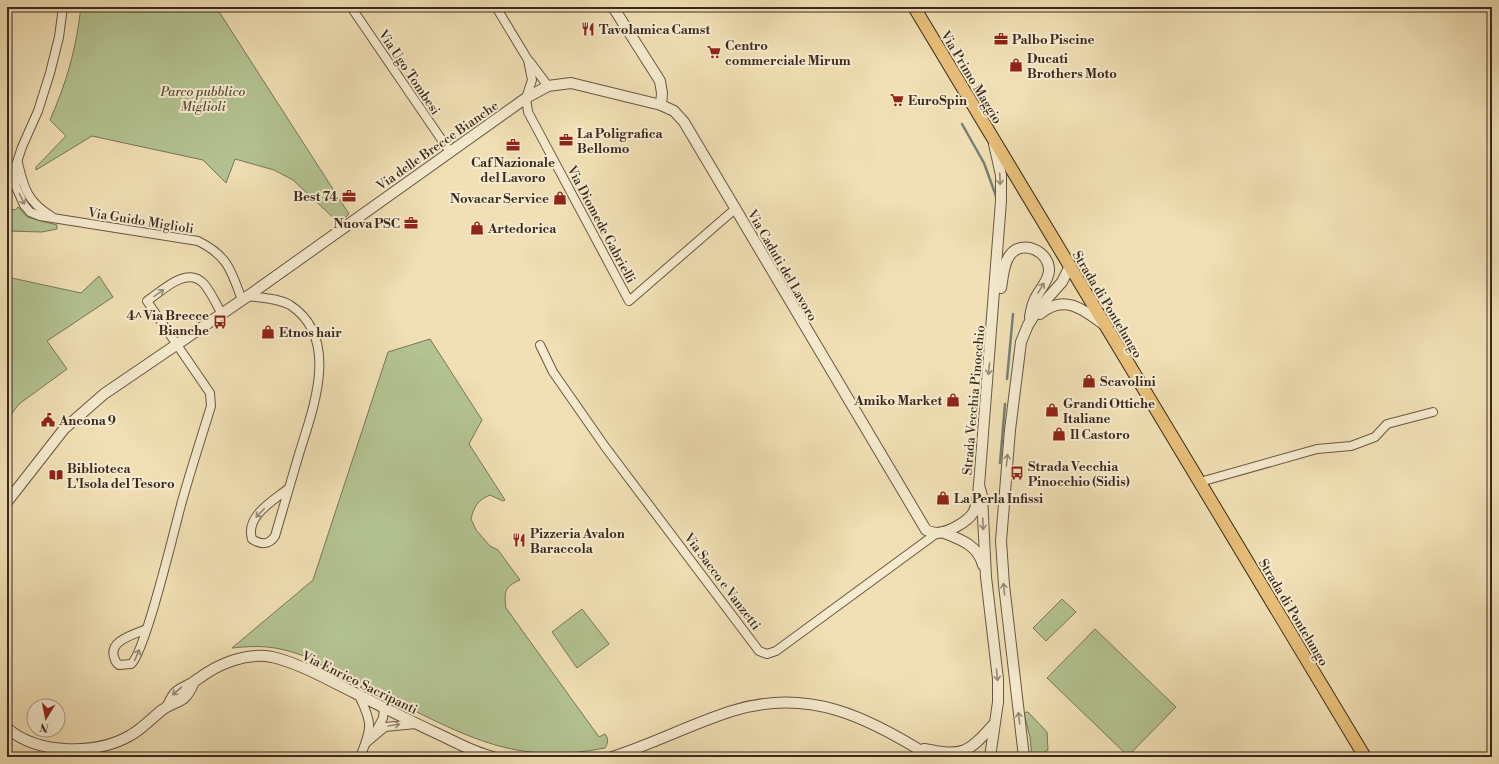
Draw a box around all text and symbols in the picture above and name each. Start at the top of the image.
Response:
restaurant icon: Tavolamica Camst [580,21,596,37]
place label: Tavolamica Camst [599,22,710,38]
street label: Via Ugo Tombesi [374,26,443,118]
street label: Via Primo Maggio [937,27,1005,127]
office icon: Palbo Piscine [993,31,1009,47]
place label: Palbo Piscine [1012,32,1094,48]
place label: Centro commerciale Mirum [725,38,851,69]
supermarket icon: Centro commerciale Mirum [706,44,722,60]
place label: Ducati Brothers Moto [1027,51,1117,82]
shop icon: Ducati Brothers Moto [1008,57,1024,73]
park label: Parco pubblico Miglioli [160,84,246,115]
supermarket icon: EuroSpin [889,92,905,108]
place label: EuroSpin [908,93,967,109]
street label: Via delle Brecce Bianche [373,97,502,195]
place label: La Poligrafica Bellomo [577,126,664,157]
office icon: La Poligrafica Bellomo [558,132,574,148]
office icon: Caf Nazionale del Lavoro [505,137,521,153]
place label: Caf Nazionale del Lavoro [471,155,555,186]
street label: Via Diomede Gabrielli [563,162,639,286]
one-way arrow [997,172,1004,185]
office icon: Best 74 [341,188,357,204]
place label: Best 74 [293,189,338,205]
shop icon: Novacar Service [552,190,568,206]
place label: Novacar Service [450,191,549,207]
one-way arrow [19,193,26,205]
street label: Via Guido Miglioli [86,205,195,237]
street label: Via Caduti del Lavoro [743,206,821,324]
office icon: Nuova PSC [403,215,419,231]
place label: Nuova PSC [333,216,400,232]
shop icon: Artedorica [469,220,485,236]
place label: Artedorica [487,221,557,237]
street label: Strada di Pontelungo [1069,248,1146,361]
one-way arrow [1037,283,1045,294]
one-way arrow [153,289,164,297]
place label: 4^ Via Brecce Bianche [127,308,209,339]
bus stop icon: 4^ Via Brecce Bianche [212,314,228,330]
shop icon: Etnos hair [260,324,276,340]
street label: Strada Vecchia Pinocchio [959,324,989,476]
place label: Etnos hair [279,325,342,341]
one-way arrow [985,362,992,375]
shop icon: Scavolini [1081,373,1097,389]
place label: Scavolini [1100,374,1156,390]
shop icon: Amiko Market [945,392,961,408]
place label: Amiko Market [853,393,942,409]
place label: Grandi Ottiche Italiane [1063,396,1155,427]
shop icon: Grandi Ottiche Italiane [1044,402,1060,418]
public building icon: Ancona 9 [40,412,56,428]
place label: Ancona 9 [58,413,116,429]
shop icon: Il Castoro [1051,426,1067,442]
place label: Il Castoro [1070,427,1130,443]
one-way arrow [1004,453,1011,466]
place label: Strada Vecchia Pinocchio (Sidis) [1028,459,1130,490]
place label: Biblioteca L'Isola del Tesoro [67,461,175,492]
bus stop icon: Strada Vecchia Pinocchio (Sidis) [1009,465,1025,481]
library icon: Biblioteca L'Isola del Tesoro [48,467,64,483]
shop icon: La Perla Infissi [935,490,951,506]
place label: La Perla Infissi [954,491,1043,507]
one-way arrow [255,508,264,518]
one-way arrow [980,517,987,530]
place label: Pizzeria Avalon Baraccola [530,526,625,557]
street label: Via Sacco e Vanzetti [680,529,764,633]
restaurant icon: Pizzeria Avalon Baraccola [511,532,527,548]
street label: Strada di Pontelungo [1255,556,1332,669]
one-way arrow [1000,583,1008,596]
street label: Via Enrico Sacripanti [298,647,420,718]
one-way arrow [134,649,141,661]
one-way arrow [994,668,1001,681]
one-way arrow [172,687,182,696]
north arrow [26,698,66,738]
one-way arrow [1016,712,1023,725]
text: N [39,719,50,735]
one-way arrow [387,721,400,729]

